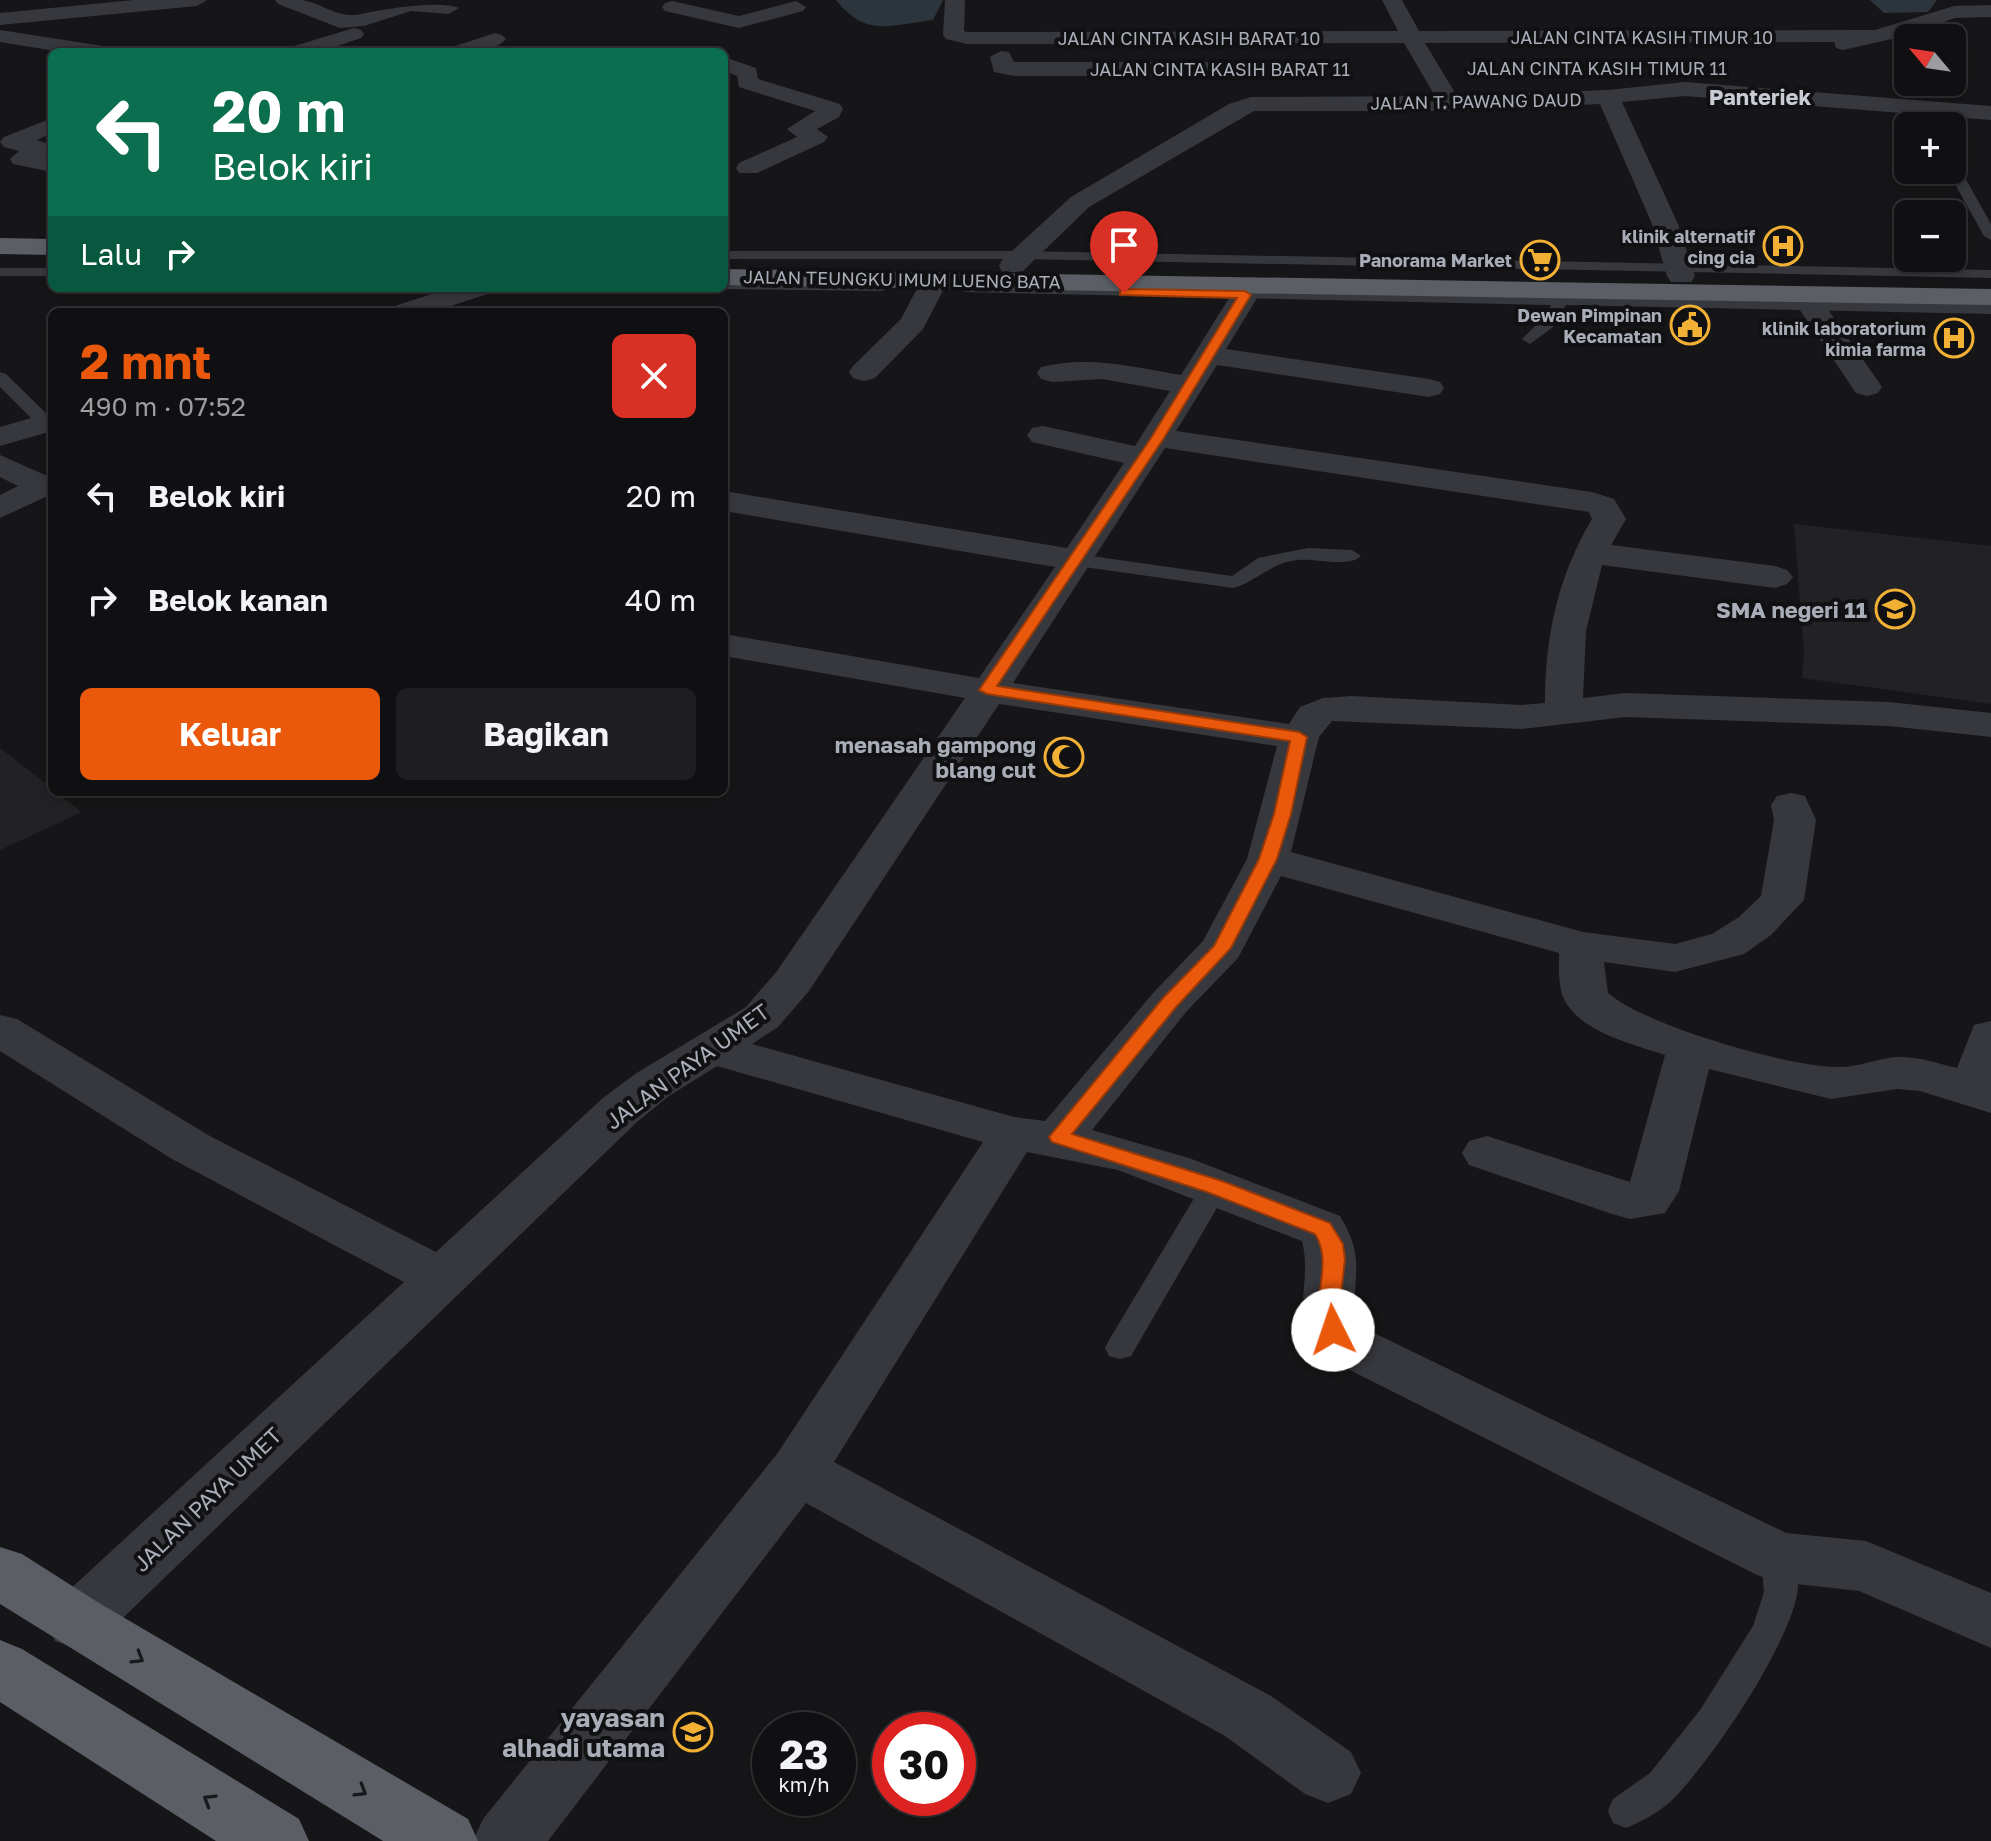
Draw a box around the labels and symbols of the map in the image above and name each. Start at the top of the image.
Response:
north arrow [1894,24,1966,96]
street label: JALAN CINTA KASIH TIMUR 10 [1511,26,1773,48]
street label: JALAN CINTA KASIH BARAT 10 [1058,27,1320,49]
street label: JALAN CINTA KASIH TIMUR 11 [1467,57,1727,79]
street label: JALAN CINTA KASIH BARAT 11 [1090,58,1350,80]
district label: Panteriek [1709,83,1812,110]
street label: JALAN T. PAWANG DAUD [1370,88,1582,114]
pin [1090,211,1158,293]
place label: klinik alternatif cing cia [1622,225,1755,268]
hospital icon: klinik alternatif cing cia [1762,225,1804,267]
supermarket icon: Panorama Market [1519,239,1561,281]
place label: Panorama Market [1359,249,1512,271]
street label: JALAN TEUNGKU IMUM LUENG BATA [743,265,1061,293]
place label: Dewan Pimpinan Kecamatan [1517,304,1662,347]
public building icon: Dewan Pimpinan Kecamatan [1669,304,1711,346]
place label: klinik laboratorium kimia farma [1762,317,1926,360]
hospital icon: klinik laboratorium kimia farma [1933,317,1975,359]
school or university icon: SMA negeri 11 [1874,588,1916,630]
place label: SMA negeri 11 [1716,596,1867,623]
place label: menasah gampong blang cut [835,731,1036,783]
mosque icon: menasah gampong blang cut [1043,736,1085,778]
street label: JALAN PAYA UMET [600,997,775,1135]
position arrow [1291,1288,1375,1372]
street label: JALAN PAYA UMET [127,1421,287,1577]
one-way arrow [129,1648,143,1664]
place label: yayasan alhadi utama [502,1702,665,1763]
school or university icon: yayasan alhadi utama [672,1711,714,1753]
speed limit sign: 30 [872,1712,976,1816]
one-way arrow [352,1782,367,1797]
one-way arrow [203,1794,218,1809]

